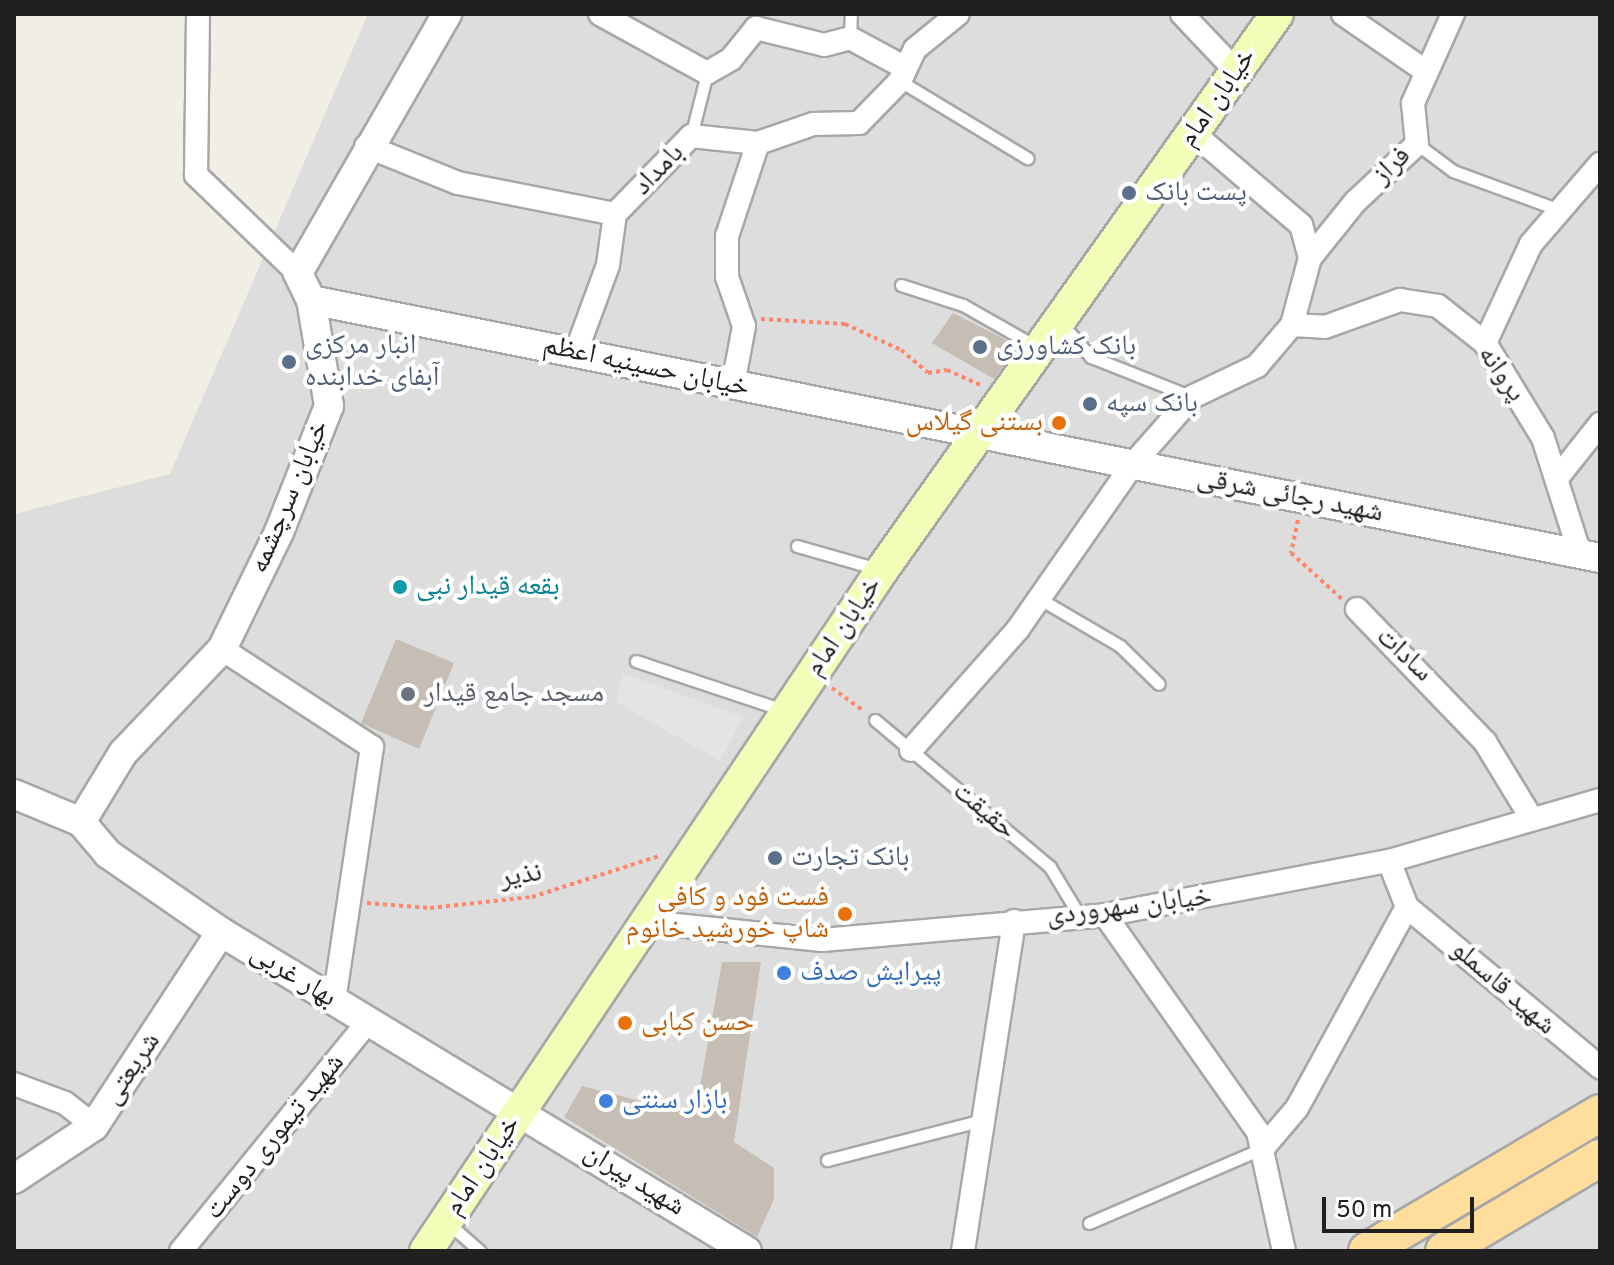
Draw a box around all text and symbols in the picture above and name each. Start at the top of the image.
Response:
street label: خیابان امام [1172,42,1264,154]
street label: بامداد [626,137,692,203]
street label: فراز [1366,140,1418,192]
place label: پست بانک [1145,176,1247,210]
marker: پست بانک [1120,184,1138,202]
place label: انبار مرکزی آبفای خدابنده [305,329,439,395]
street label: خیابان حسینیه اعظم [540,329,752,405]
place label: بانک کشاورزی [996,330,1136,364]
marker: بانک کشاورزی [971,338,989,356]
street label: پروانه [1470,339,1532,409]
marker: انبار مرکزی آبفای خدابنده [280,353,298,371]
place label: بانک سپه [1106,387,1198,421]
marker: بانک سپه [1081,395,1099,413]
place label: بستنی گیلاس [906,406,1043,440]
marker: بستنی گیلاس [1050,414,1068,432]
street label: خیابان سرچشمه [243,415,337,579]
street label: شهید رجائی شرقی [1194,461,1386,531]
place label: بقعه قیدار نبی [416,570,560,604]
street label: خیابان امام [798,571,890,683]
marker: بقعه قیدار نبی [391,578,409,596]
street label: سادات [1369,620,1439,690]
place label: مسجد جامع قیدار [424,677,604,711]
marker: مسجد جامع قیدار [399,685,417,703]
street label: حقیقت [945,775,1023,847]
place label: بانک تجارت [791,841,910,875]
marker: بانک تجارت [766,849,784,867]
street label: نذیر [498,856,544,896]
street label: خیابان سهروردی [1045,880,1213,934]
place label: فست فود و کافی شاپ خورشید خانوم [626,881,829,947]
marker: فست فود و کافی شاپ خورشید خانوم [836,905,854,923]
street label: شهید قاسملو [1444,933,1562,1043]
street label: بهار غربی [244,937,342,1015]
place label: پیرایش صدف [800,956,941,990]
marker: پیرایش صدف [775,964,793,982]
place label: حسن کبابی [641,1006,754,1040]
marker: حسن کبابی [616,1014,634,1032]
street label: شریعتی [96,1026,168,1112]
street label: شهید تیموری دوست [198,1047,352,1227]
place label: بازار سنتی [622,1084,728,1118]
marker: بازار سنتی [597,1092,615,1110]
street label: خیابان امام [437,1110,529,1222]
street label: شهید پیران [577,1136,691,1224]
scale bar [1326,1181,1478,1231]
text: 50 m [1336,1196,1392,1226]

